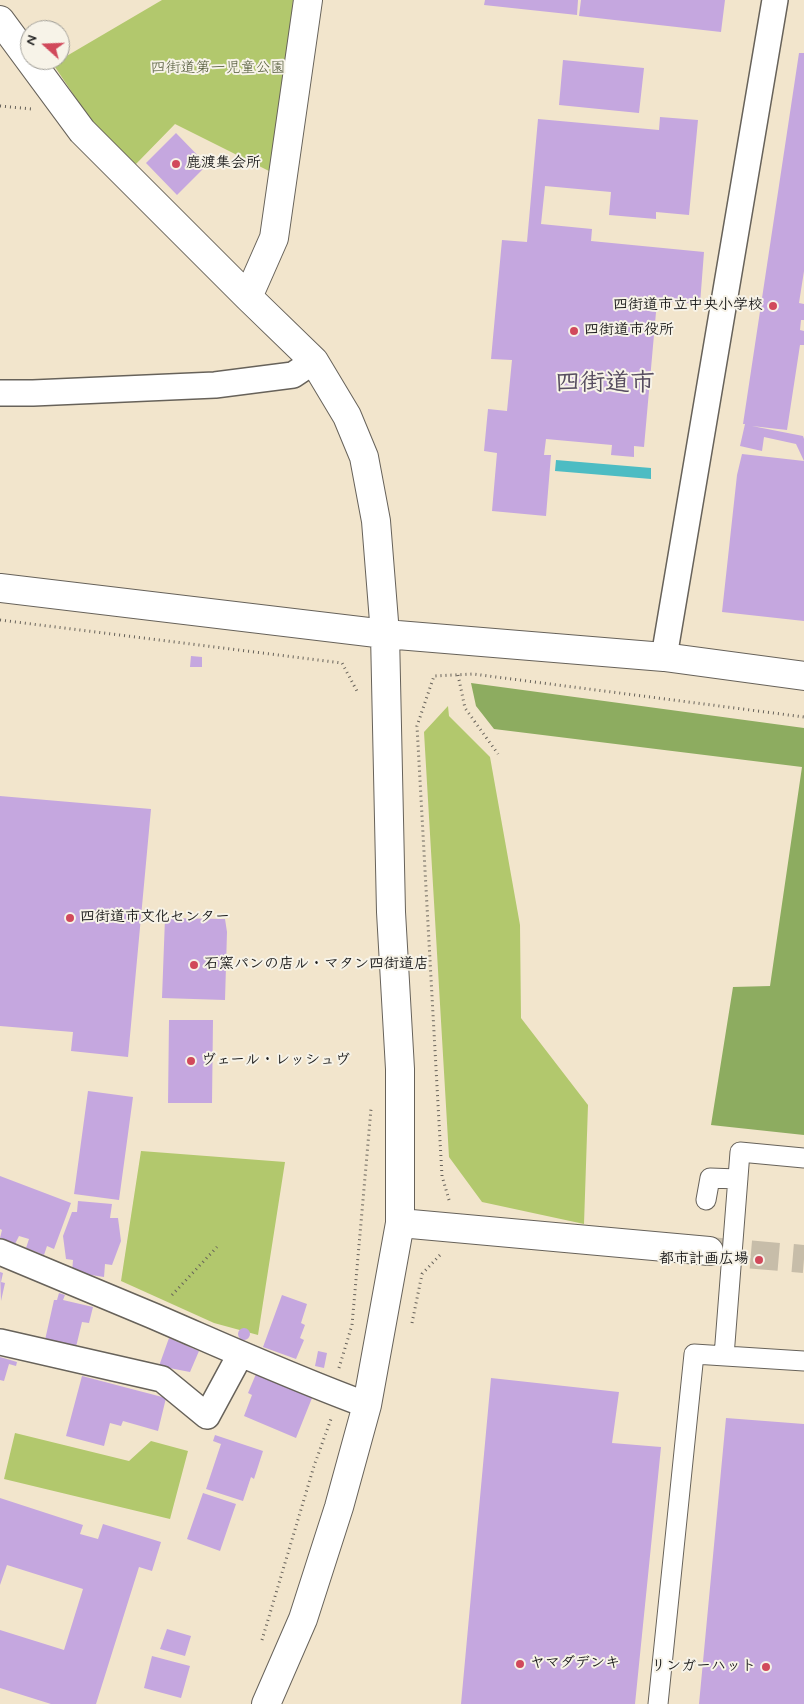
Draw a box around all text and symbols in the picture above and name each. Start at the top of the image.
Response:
north arrow [20,20,70,70]
text: N [22,33,42,48]
park label: 四街道第一児童公園 [151,60,285,78]
place label: 鹿渡集会所 [186,155,261,173]
marker: 鹿渡集会所 [170,158,182,170]
place label: 四街道市立中央小学校 [613,297,763,315]
marker: 四街道市立中央小学校 [767,300,779,312]
place label: 四街道市役所 [584,322,674,340]
marker: 四街道市役所 [568,325,580,337]
district label: 四街道市 [555,370,655,400]
place label: 四街道市文化センター [80,909,230,927]
marker: 四街道市文化センター [64,912,76,924]
place label: 石窯パンの店ル・マタン四街道店 [204,956,429,974]
marker: 石窯パンの店ル・マタン四街道店 [188,959,200,971]
place label: ヴェール・レッシュヴ [201,1052,350,1070]
marker: ヴェール・レッシュヴ [185,1055,197,1067]
place label: 都市計画広場 [659,1251,749,1269]
marker: 都市計画広場 [753,1254,765,1266]
place label: ヤマダデンキ [530,1655,620,1673]
marker: ヤマダデンキ [514,1658,526,1670]
place label: リンガーハット [651,1658,756,1676]
marker: リンガーハット [760,1661,772,1673]

